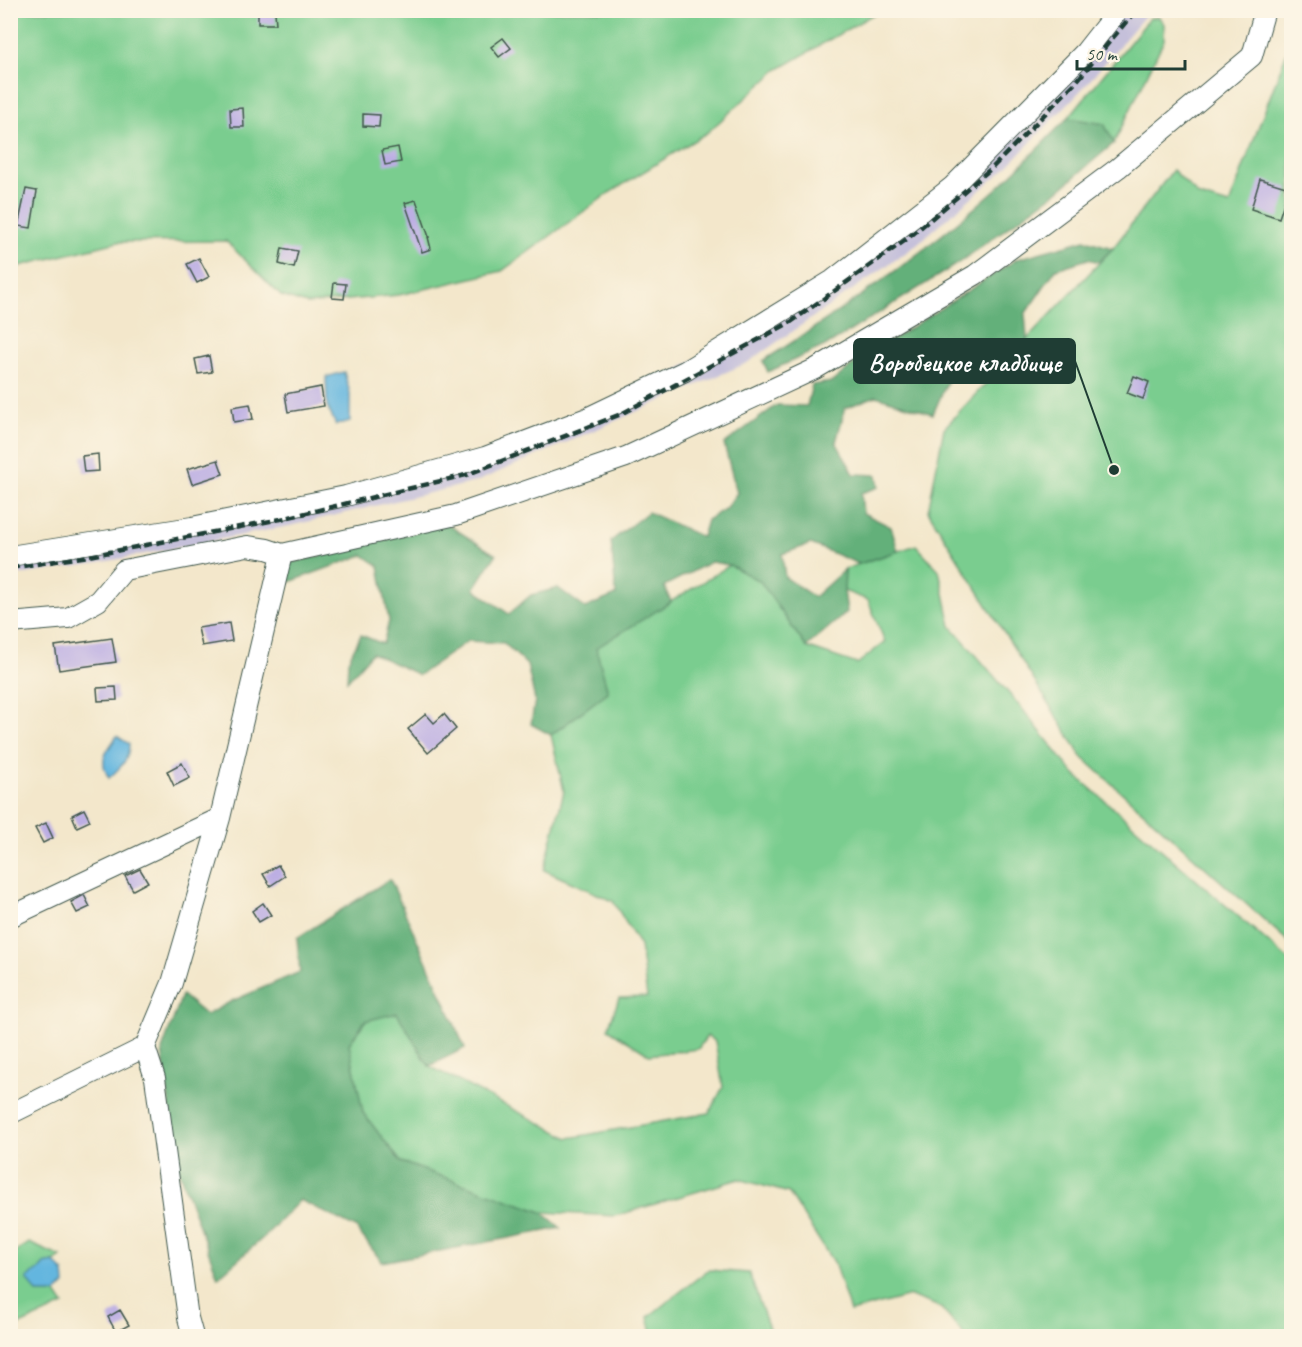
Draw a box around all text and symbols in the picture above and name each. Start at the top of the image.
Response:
scale bar [1077,33,1185,71]
text: 50 m [1086,43,1119,65]
callout: Воробецкое кладбище [854,339,1075,383]
text: Воробецкое кладбище [869,346,1063,379]

